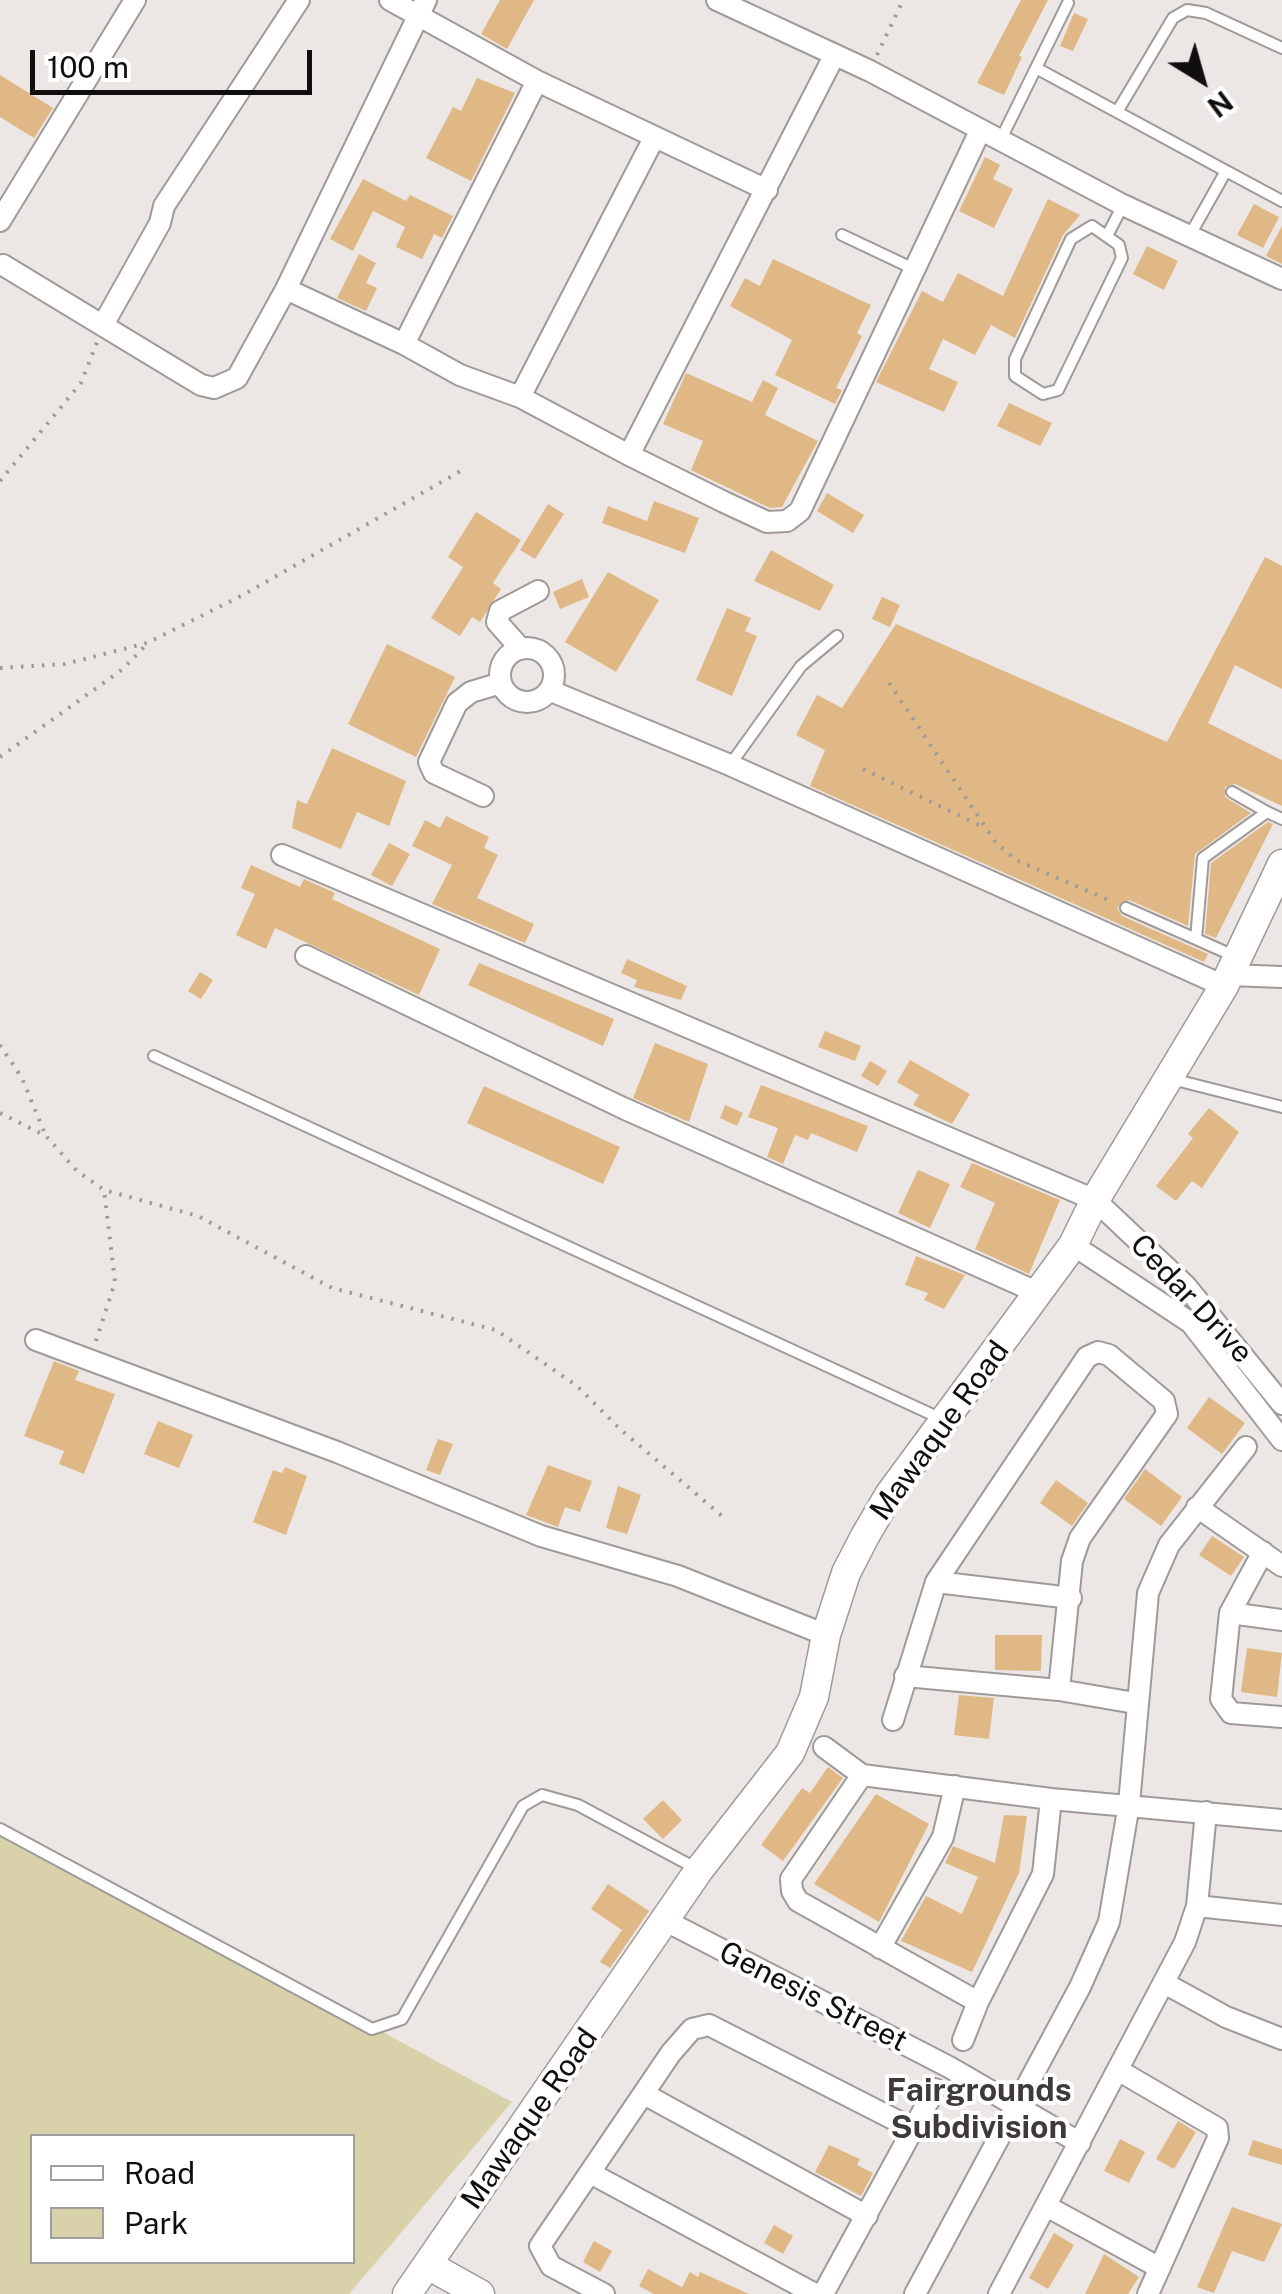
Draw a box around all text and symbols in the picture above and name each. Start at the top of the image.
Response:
scale bar [35,30,318,92]
north arrow [1152,30,1252,130]
text: 100 m [47,49,129,85]
text: N [1202,85,1239,124]
street label: Cedar Drive [1122,1227,1260,1371]
street label: Mawaque Road [863,1334,1017,1528]
street label: Genesis Street [713,1934,913,2060]
street label: Mawaque Road [454,2022,606,2216]
district label: Fairgrounds Subdivision [886,2072,1072,2147]
legend [30,2134,355,2264]
text: Road [124,2155,195,2191]
text: Park [124,2205,188,2241]

